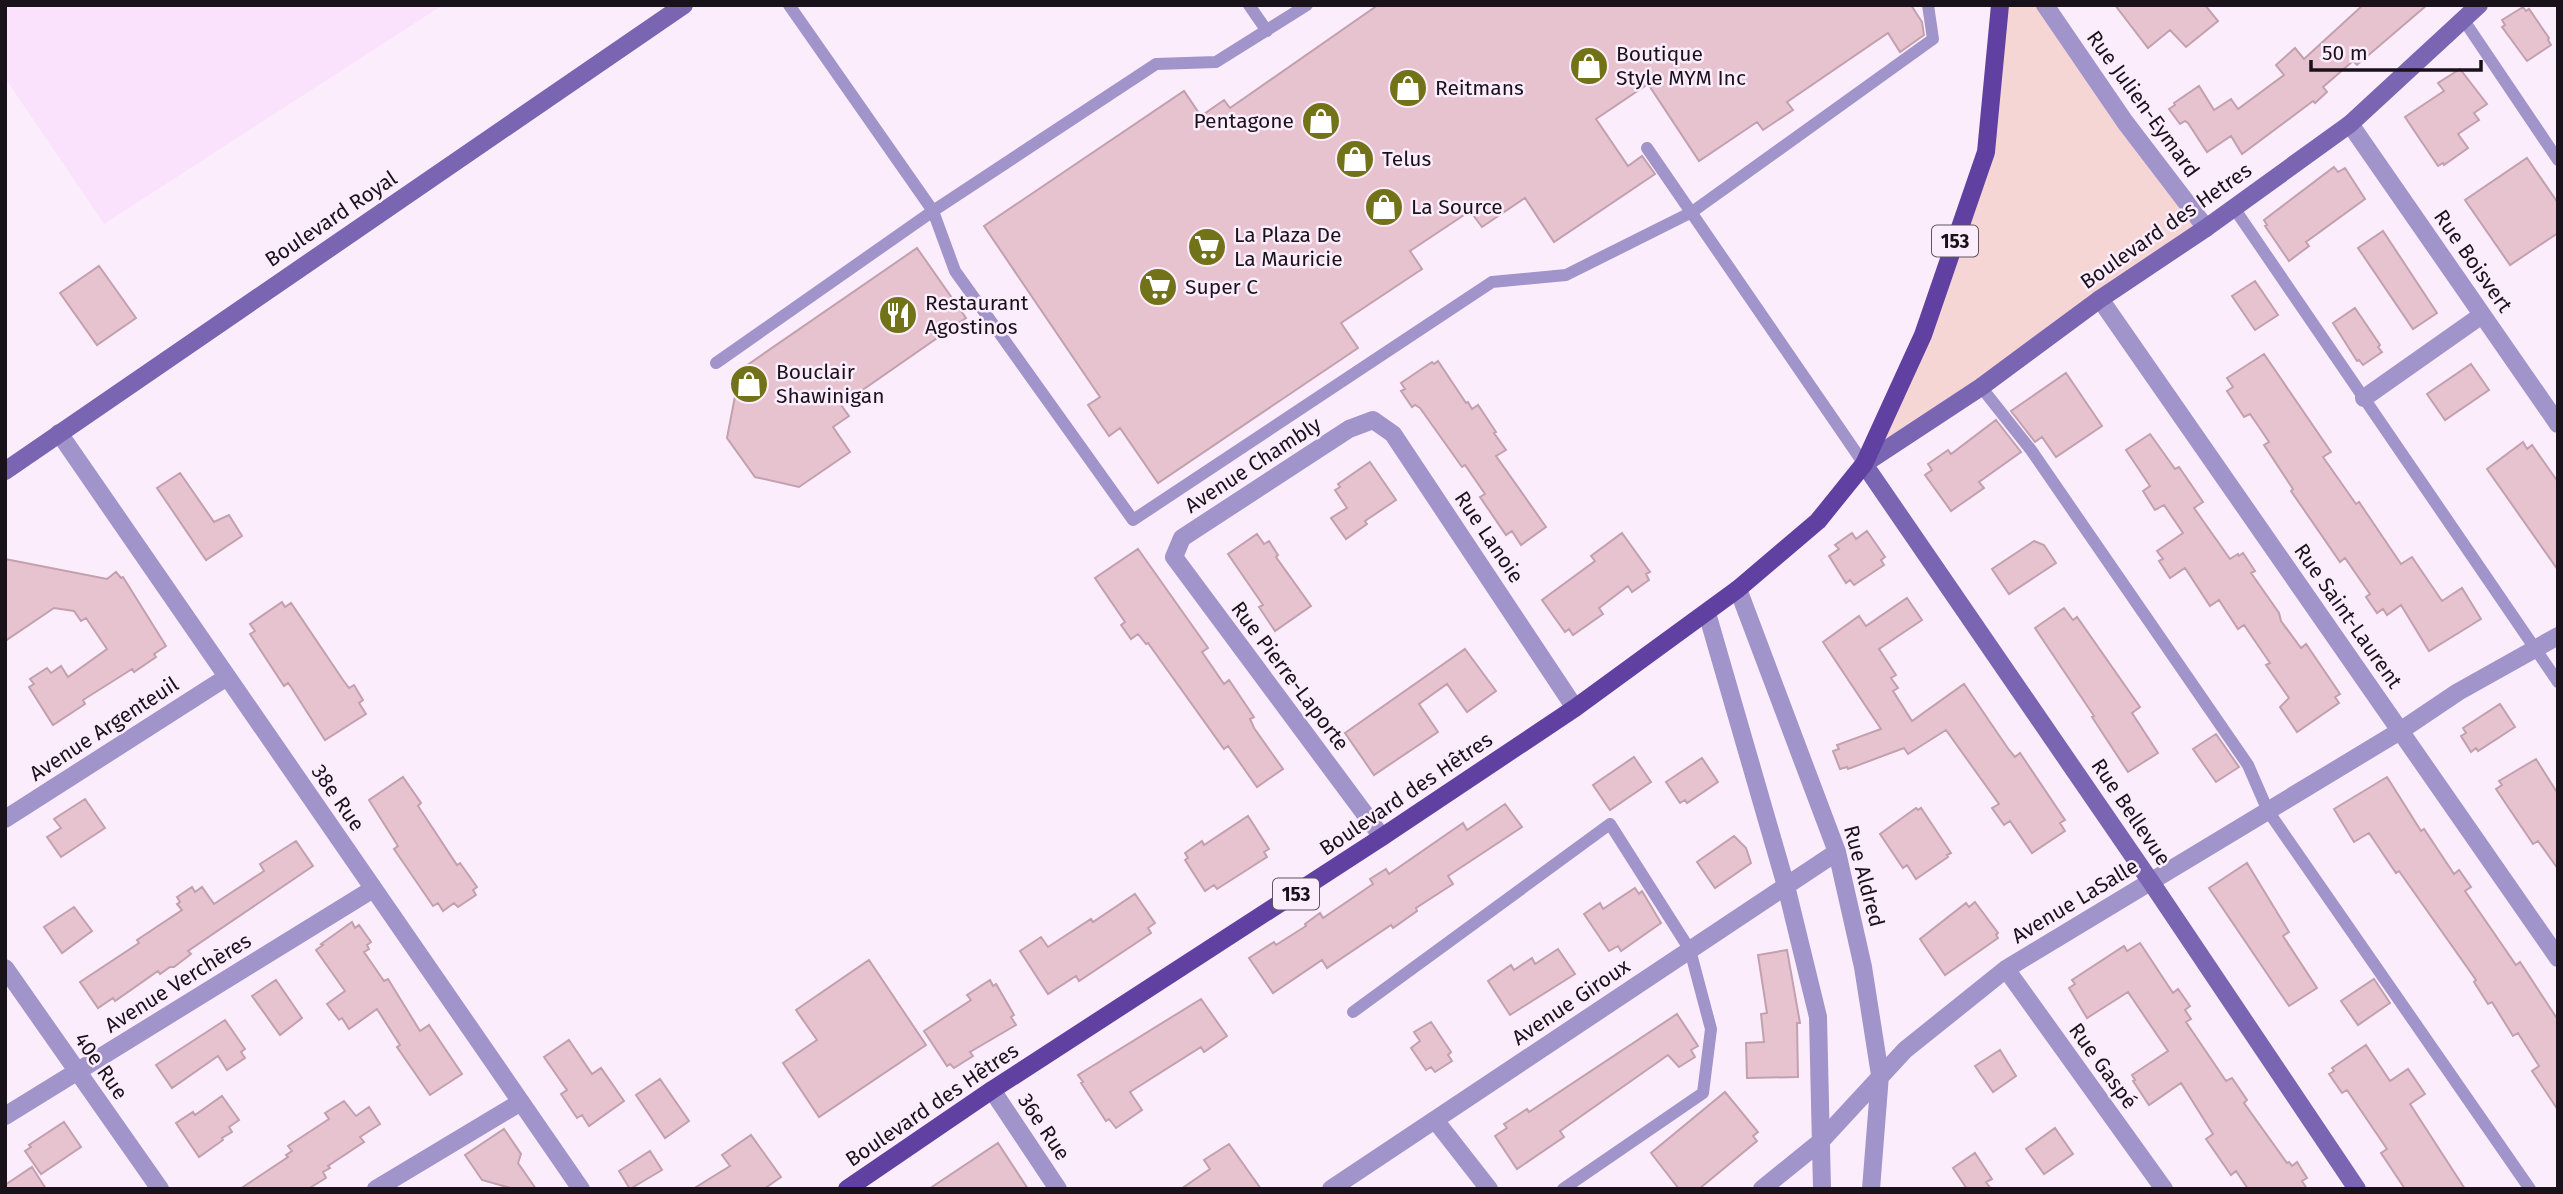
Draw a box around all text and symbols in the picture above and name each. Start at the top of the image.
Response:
street label: Rue Julien-Eymard [2081,25,2205,183]
scale bar [2311,28,2481,72]
text: 50 m [2322,40,2368,66]
place label: Boutique Style MYM Inc [1616,41,1746,91]
shop icon: Boutique Style MYM Inc [1568,45,1610,87]
shop icon: Reitmans [1387,67,1429,109]
place label: Reitmans [1435,75,1524,101]
shop icon: Pentagone [1300,100,1342,142]
place label: Pentagone [1193,108,1294,134]
shop icon: Telus [1334,138,1376,180]
place label: Telus [1382,146,1432,172]
street label: Boulevard des Hetres [2075,157,2257,295]
street label: Boulevard Royal [260,165,402,273]
shop icon: La Source [1363,186,1405,228]
place label: La Source [1411,194,1503,220]
street label: Rue Boisvert [2428,205,2518,318]
place label: La Plaza De La Mauricie [1234,222,1343,272]
supermarket icon: La Plaza De La Mauricie [1186,226,1228,268]
road number: 153 [1932,226,1978,256]
supermarket icon: Super C [1137,266,1179,308]
place label: Super C [1185,274,1258,300]
place label: Restaurant Agostinos [925,290,1029,340]
restaurant icon: Restaurant Agostinos [877,294,919,336]
place label: Bouclair Shawinigan [776,359,885,409]
shop icon: Bouclair Shawinigan [728,363,770,405]
street label: Avenue Chambly [1180,411,1327,519]
street label: Rue Lanoie [1449,486,1529,588]
street label: Rue Saint-Laurent [2288,539,2408,694]
street label: Rue Pierre-Laporte [1225,596,1355,756]
street label: Avenue Argenteuil [25,671,183,787]
street label: Boulevard des Hêtres [1315,726,1498,862]
street label: Rue Bellevue [2086,753,2176,871]
street label: 38e Rue [306,760,370,836]
street label: Rue Aldred [1838,822,1890,930]
street label: Avenue LaSalle [2007,853,2143,949]
road number: 153 [1273,878,1319,909]
street label: Avenue Verchères [100,927,256,1039]
street label: Avenue Giroux [1507,953,1636,1051]
street label: Rue Gaspé [2063,1018,2143,1114]
street label: 40e Rue [68,1027,134,1105]
street label: Boulevard des Hêtres [841,1037,1024,1173]
street label: 36e Rue [1012,1089,1076,1165]

